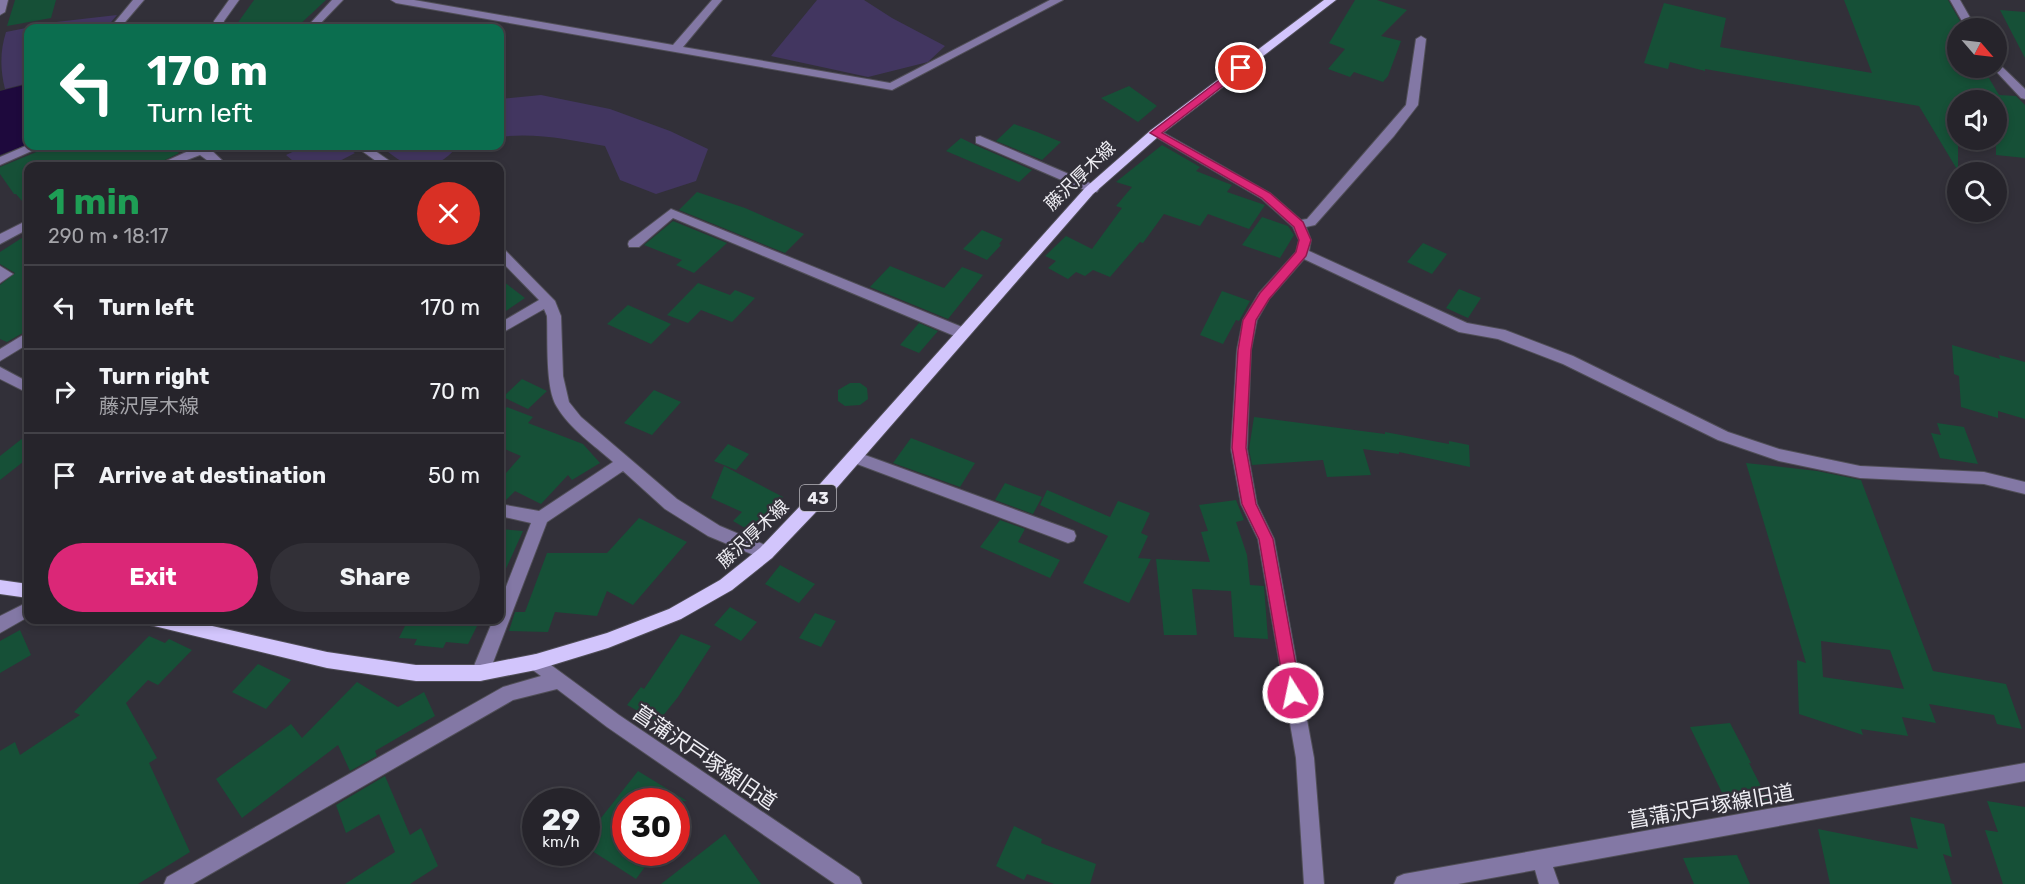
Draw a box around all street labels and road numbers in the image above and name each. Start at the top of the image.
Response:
street label: 藤沢厚木線 [1040,137,1120,215]
road number: 43 [800,485,836,511]
street label: 藤沢厚木線 [713,495,793,573]
street label: 菖蒲沢戸塚線旧道 [628,700,782,814]
street label: 菖蒲沢戸塚線旧道 [1626,779,1796,833]

